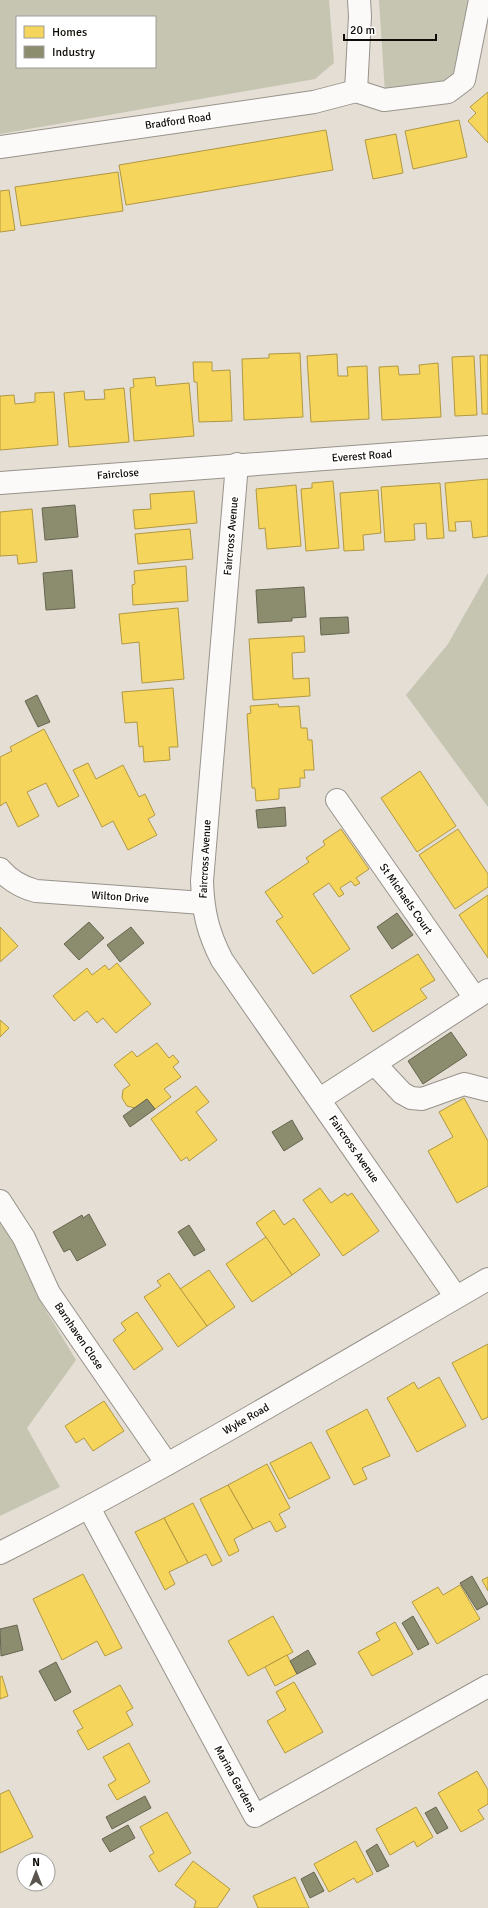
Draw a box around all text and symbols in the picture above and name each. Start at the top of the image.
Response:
legend [16,16,156,68]
scale bar [344,16,436,42]
text: 20 m [350,23,375,38]
text: Homes [52,25,87,40]
text: Industry [52,45,95,60]
street label: Bradford Road [144,110,212,132]
street label: Everest Road [331,447,393,465]
street label: Fairclose [96,466,140,482]
street label: Faircross Avenue [221,496,241,576]
street label: Faircross Avenue [196,819,214,899]
street label: St Michaels Court [377,861,435,937]
street label: Wilton Drive [91,888,149,906]
street label: Faircross Avenue [326,1113,382,1185]
street label: Barnhaven Close [52,1300,106,1372]
street label: Wyke Road [221,1400,272,1437]
street label: Marina Gardens [211,1743,259,1815]
north arrow [16,1852,56,1892]
text: N [32,1856,40,1869]

